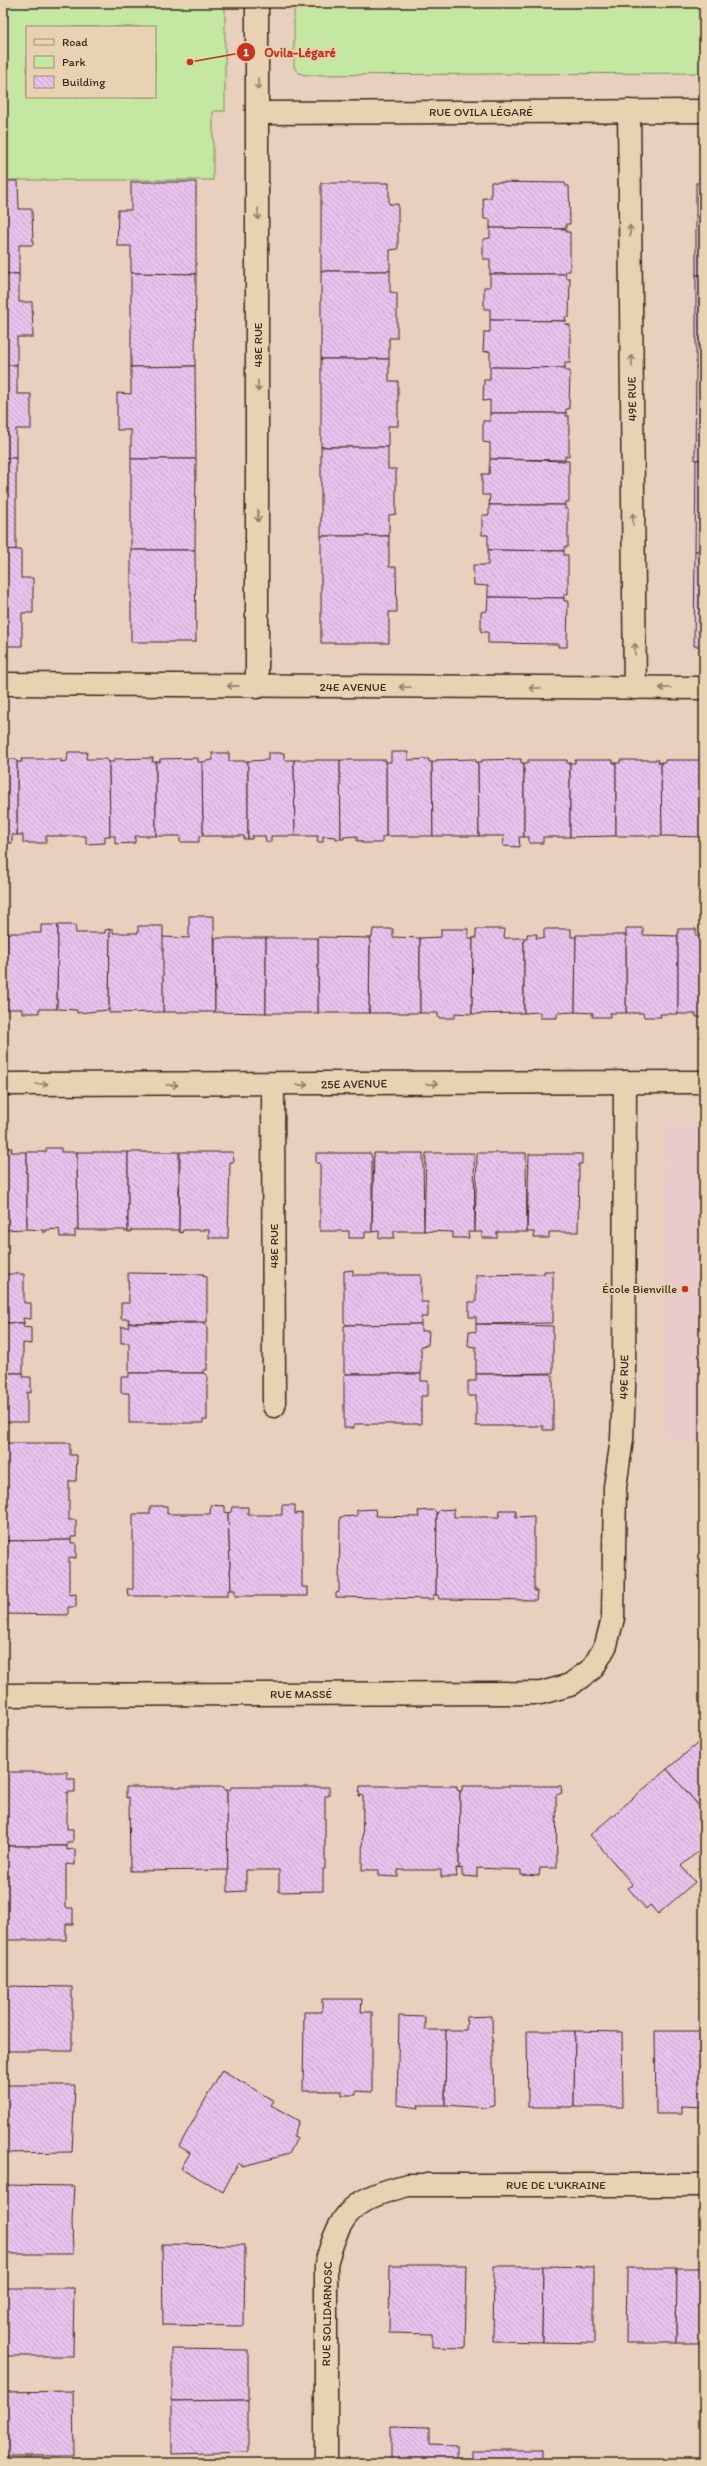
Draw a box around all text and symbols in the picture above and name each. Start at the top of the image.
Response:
legend [26,26,156,98]
text: Road [62,35,88,49]
callout: Ovila-Légaré [236,40,344,65]
text: 1 [243,45,249,59]
text: Ovila-Légaré [264,45,336,61]
text: Park [62,55,86,69]
text: Building [62,75,106,89]
one-way arrow [254,77,262,90]
street label: RUE OVILA LÉGARÉ [429,105,533,119]
one-way arrow [254,207,262,220]
one-way arrow [627,225,634,238]
street label: 48E RUE [251,322,265,367]
one-way arrow [628,355,636,368]
street label: 49E RUE [625,376,639,421]
one-way arrow [254,379,262,392]
one-way arrow [254,509,262,522]
one-way arrow [629,513,637,526]
one-way arrow [631,643,639,656]
street label: 24E AVENUE [319,680,387,694]
one-way arrow [227,683,240,690]
one-way arrow [399,683,412,691]
one-way arrow [529,684,542,692]
one-way arrow [659,684,672,692]
street label: 25E AVENUE [321,1076,387,1092]
one-way arrow [35,1080,48,1088]
one-way arrow [425,1080,438,1088]
one-way arrow [165,1081,178,1089]
one-way arrow [295,1081,308,1089]
street label: 48E RUE [267,1223,281,1268]
place label: École Bienville [602,1282,677,1296]
marker: École Bienville [680,1284,690,1294]
street label: 49E RUE [617,1354,631,1399]
street label: RUE MASSÉ [270,1687,332,1701]
street label: RUE DE L'UKRAINE [506,2178,606,2192]
street label: RUE SOLIDARNOSC [319,2261,335,2367]

